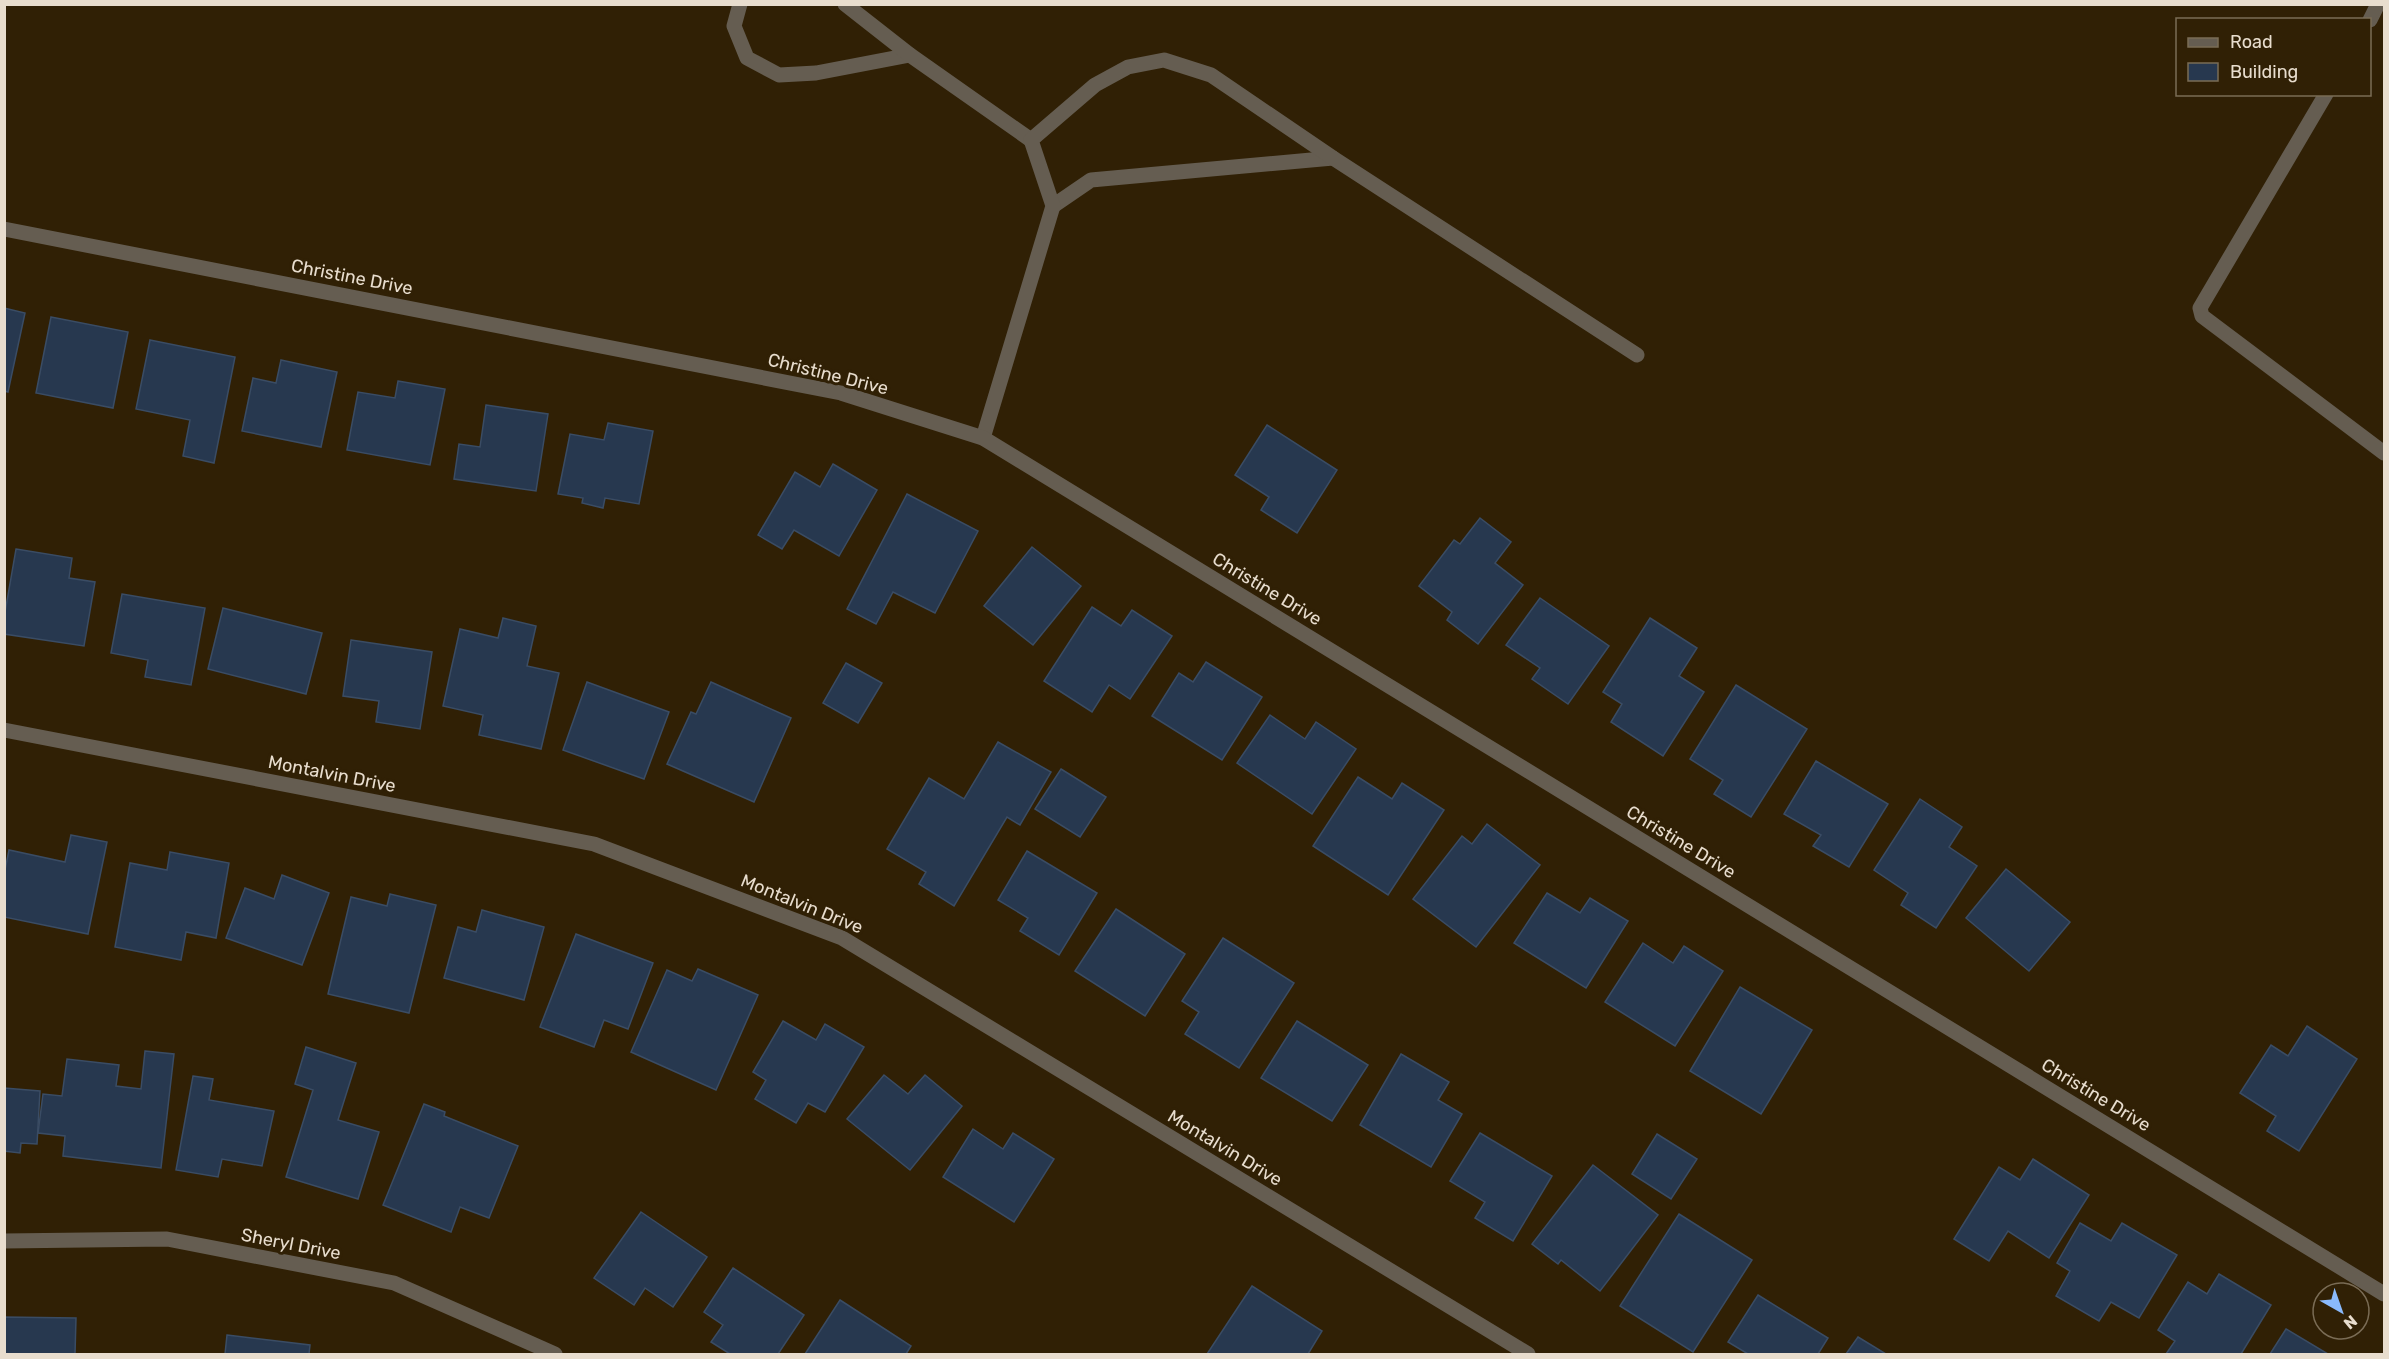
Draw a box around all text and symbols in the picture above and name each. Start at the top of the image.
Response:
legend [2176,18,2371,96]
text: Road [2230,31,2273,53]
text: Building [2230,61,2298,83]
street label: Christine Drive [289,254,415,300]
street label: Christine Drive [765,348,891,400]
street label: Christine Drive [1208,548,1326,630]
street label: Montalvin Drive [266,751,398,797]
street label: Christine Drive [1622,801,1740,883]
street label: Montalvin Drive [738,870,866,938]
street label: Christine Drive [2037,1054,2155,1136]
street label: Montalvin Drive [1164,1105,1286,1191]
street label: Sheryl Drive [239,1224,343,1264]
north arrow [2311,1281,2371,1341]
text: N [2340,1311,2361,1333]

